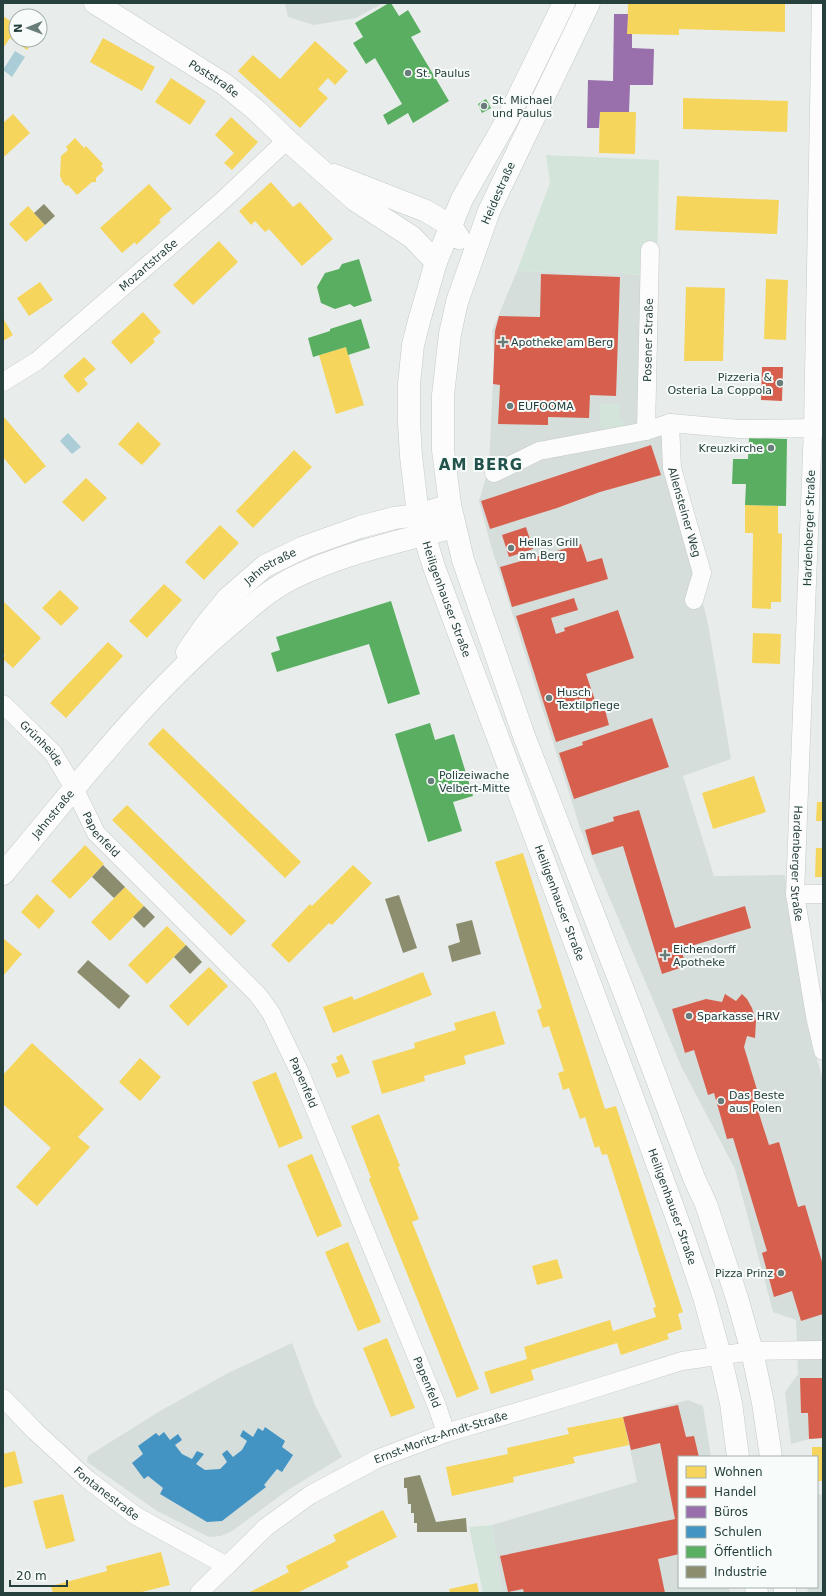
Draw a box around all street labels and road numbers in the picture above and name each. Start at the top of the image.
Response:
street label: Poststraße [186,57,242,101]
street label: Heidestraße [479,160,518,226]
street label: Mozartstraße [117,236,180,294]
street label: Posener Straße [641,298,656,382]
street label: Allensteiner Weg [665,466,703,559]
street label: Hardenberger Straße [801,470,818,586]
street label: Heiligenhauser Straße [419,540,473,659]
street label: Jahnstraße [241,546,299,588]
street label: Grünheide [17,718,65,769]
street label: Jahnstraße [29,787,77,842]
street label: Hardenberger Straße [788,805,805,923]
street label: Papenfeld [80,810,122,860]
street label: Heiligenhauser Straße [532,843,587,963]
street label: Papenfeld [286,1055,320,1110]
street label: Heiligenhauser Straße [645,1147,699,1267]
street label: Papenfeld [410,1355,443,1410]
street label: Ernst-Moritz-Arndt-Straße [372,1409,510,1467]
street label: Fontanestraße [71,1464,142,1523]

